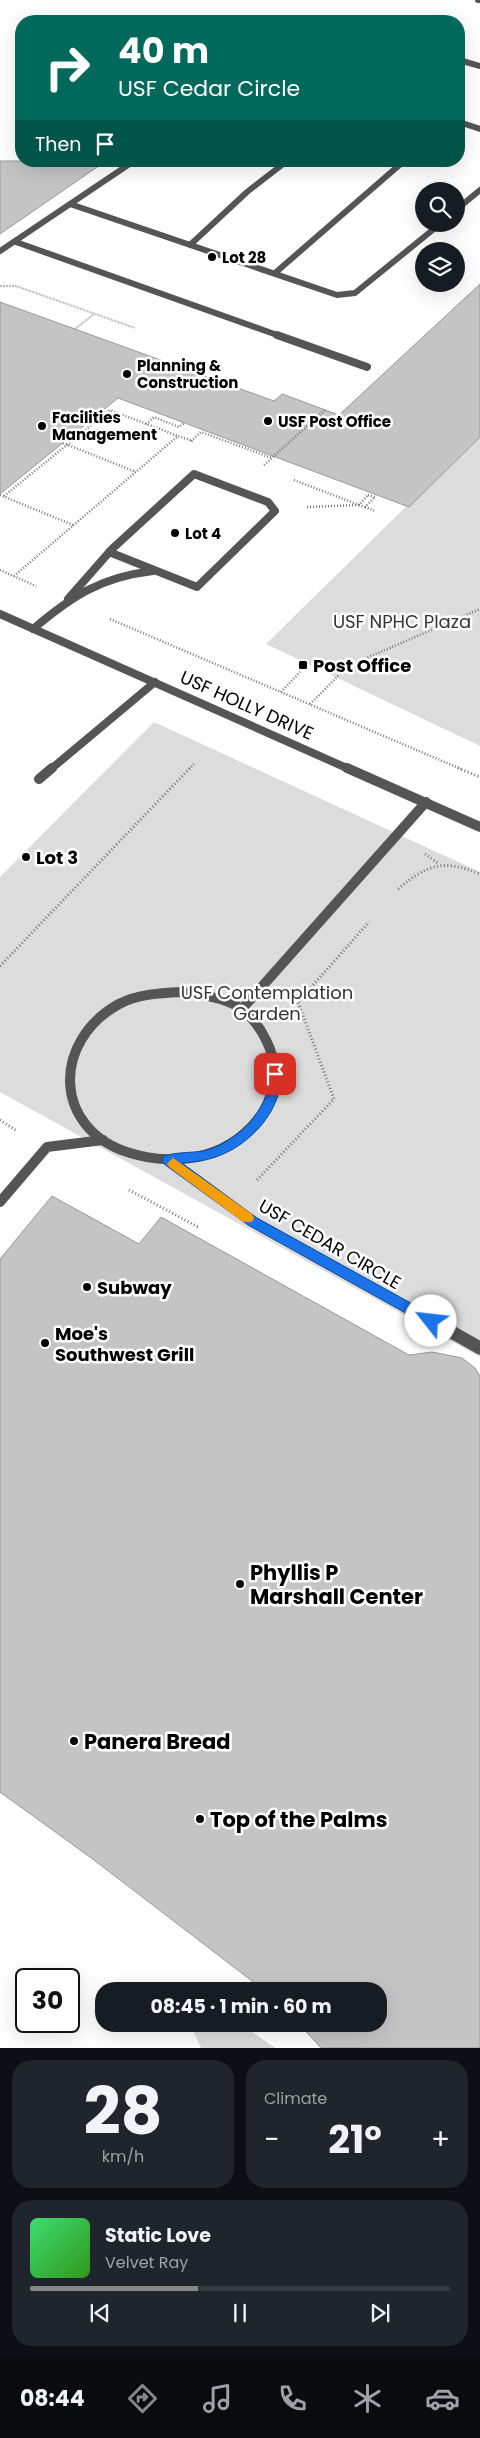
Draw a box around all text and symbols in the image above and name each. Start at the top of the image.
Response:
text: 40 m [118,26,209,75]
icon: right [35,35,100,100]
text: USF Cedar Circle [118,73,300,104]
icon: arrive [91,130,119,158]
text: Then [35,131,81,158]
map controls [415,182,465,292]
button: search [415,182,465,232]
button: layers [415,242,465,292]
place label: Lot 28 [222,247,266,268]
marker: Lot 28 [206,251,218,263]
place label: Planning & Construction [137,355,238,393]
marker: Planning & Construction [121,368,133,380]
place label: Facilities Management [52,407,157,445]
place label: USF Post Office [278,411,391,432]
marker: USF Post Office [262,415,274,427]
marker: Facilities Management [36,420,48,432]
place label: Lot 4 [185,523,221,544]
marker: Lot 4 [169,527,181,539]
park label: USF NPHC Plaza [333,609,471,634]
place label: Post Office [313,653,411,678]
marker: Post Office [297,659,309,671]
street label: USF HOLLY DRIVE [176,664,318,746]
place label: Lot 3 [36,845,78,870]
marker: Lot 3 [20,851,32,863]
park label: USF Contemplation Garden [181,980,353,1026]
pin [254,1053,296,1095]
icon: arrive [261,1060,289,1088]
street label: USF CEDAR CIRCLE [254,1193,406,1295]
place label: Subway [97,1275,172,1300]
marker: Subway [81,1281,93,1293]
position arrow [404,1294,456,1346]
place label: Moe's Southwest Grill [55,1321,194,1367]
marker: Moe's Southwest Grill [39,1337,51,1349]
place label: Phyllis P Marshall Center [250,1558,423,1611]
marker: Phyllis P Marshall Center [234,1578,246,1590]
place label: Panera Bread [84,1727,230,1756]
marker: Panera Bread [68,1735,80,1747]
place label: Top of the Palms [210,1805,387,1834]
marker: Top of the Palms [194,1813,206,1825]
speed limit sign: 30 [15,1968,80,2033]
text: 08:45 · 1 min · 60 m [150,1993,332,2020]
text: 28 [83,2066,163,2157]
text: Climate [264,2087,327,2110]
text: 21° [328,2113,382,2166]
text: − [264,2120,279,2159]
text: + [431,2120,450,2159]
text: km/h [102,2145,144,2168]
text: Static Love [105,2222,211,2249]
text: Velvet Ray [105,2251,188,2274]
icon: previous [86,2299,114,2327]
icon: pause [226,2299,254,2327]
icon: next [366,2299,394,2327]
icon: directions [125,2381,160,2416]
icon: music [200,2381,235,2416]
icon: phone [275,2381,310,2416]
icon: climate [350,2381,385,2416]
icon: car [425,2381,460,2416]
text: 08:44 [20,2383,85,2414]

